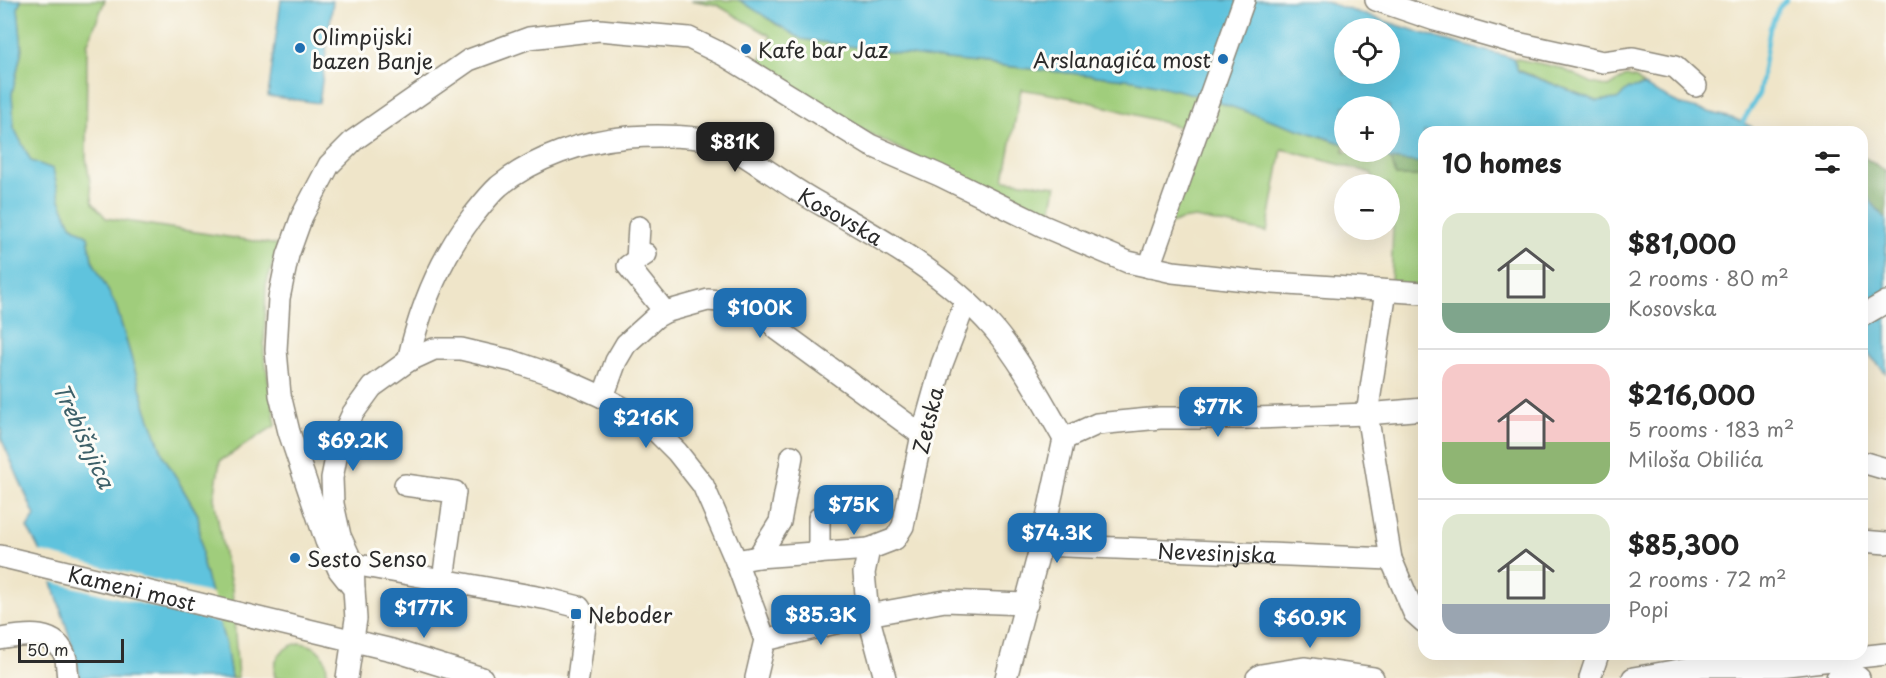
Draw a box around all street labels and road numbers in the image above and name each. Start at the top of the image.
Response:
street label: Kosovska [792,179,889,253]
street label: Zetska [903,383,951,457]
street label: Nevesinjska [1157,534,1277,570]
street label: Kameni most [65,557,199,618]

